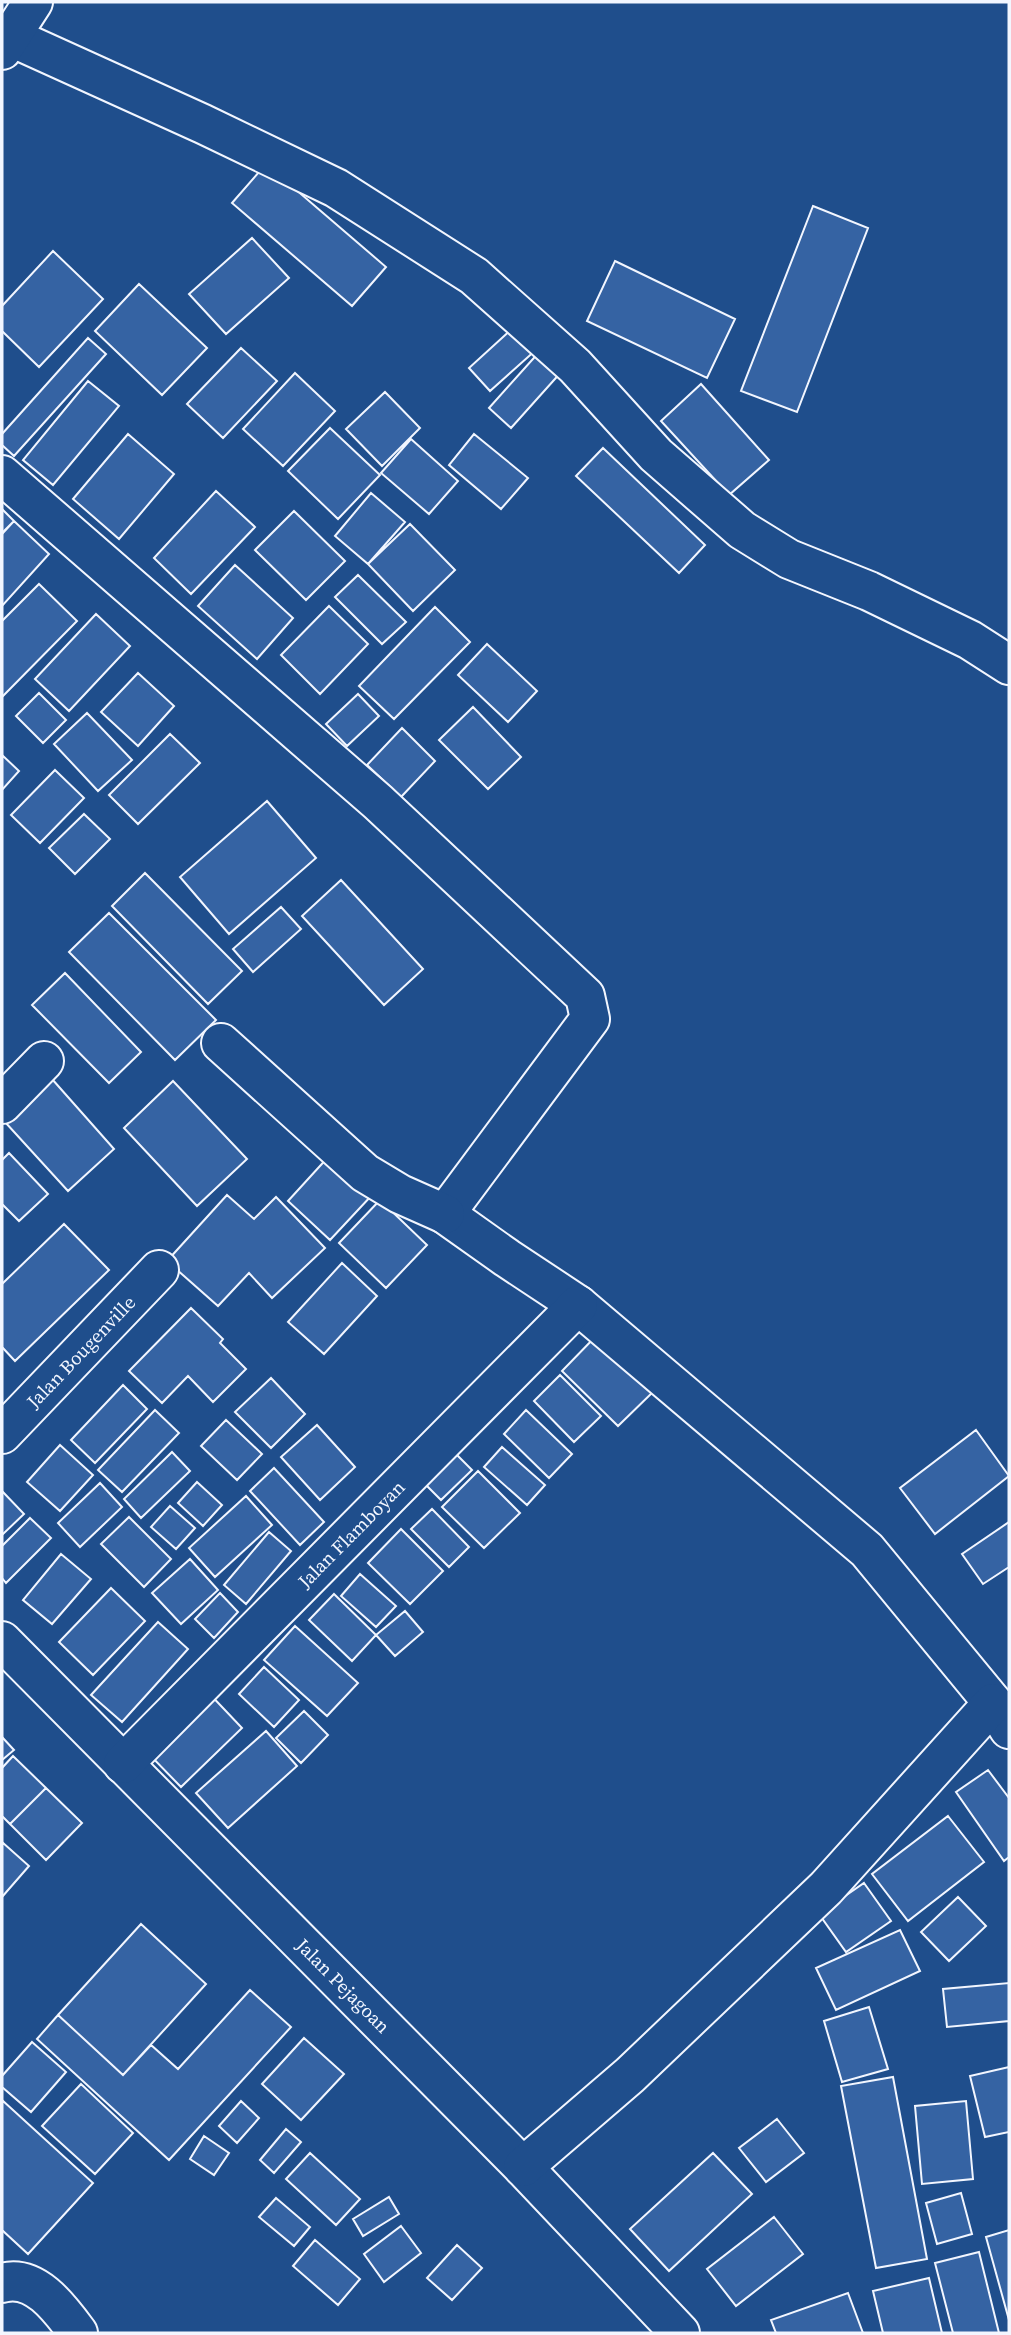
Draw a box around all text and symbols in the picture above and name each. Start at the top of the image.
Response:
street label: Jalan Bougenville [20,1290,141,1414]
street label: Jalan Flamboyan [291,1474,410,1594]
street label: Jalan Pejagoan [290,1932,396,2039]

